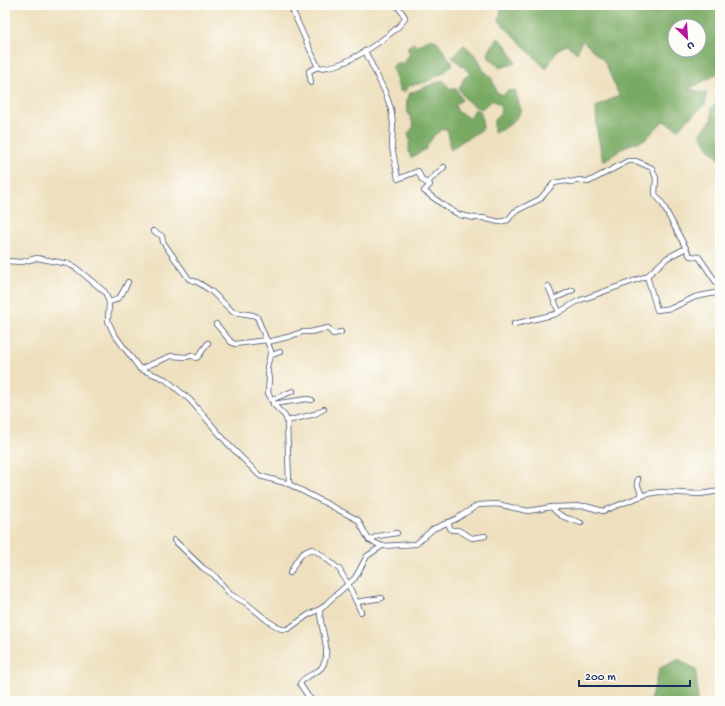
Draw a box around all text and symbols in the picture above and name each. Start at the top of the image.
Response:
north arrow [667,18,707,58]
text: U [684,38,696,52]
scale bar [579,662,690,688]
text: 200 m [585,671,616,685]

